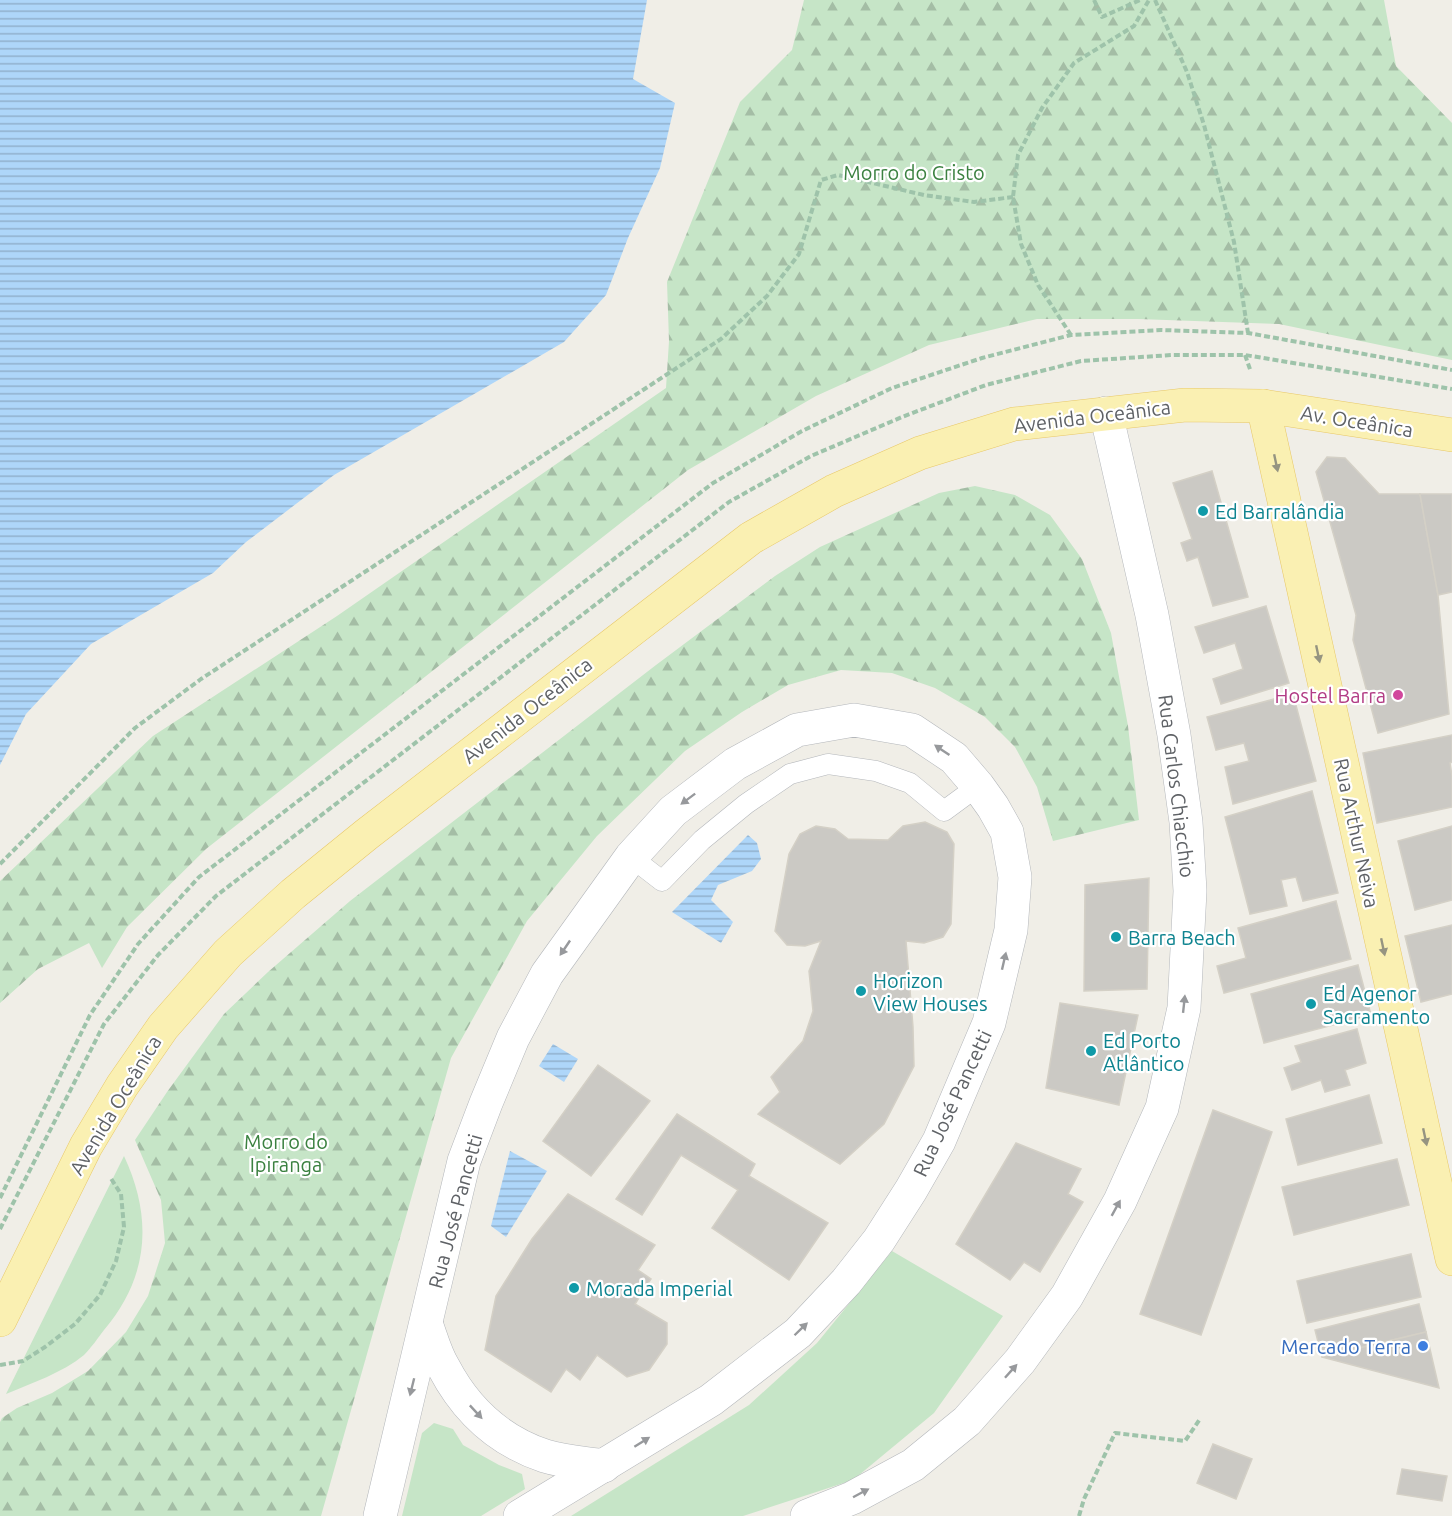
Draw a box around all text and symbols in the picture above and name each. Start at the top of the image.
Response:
park label: Morro do Cristo [843,161,985,184]
street label: Avenida Oceânica [1012,395,1172,437]
street label: Av. Oceânica [1299,401,1415,441]
one-way arrow [1271,454,1281,473]
place label: Ed Barralândia [1215,500,1345,523]
marker: Ed Barralândia [1196,504,1210,518]
one-way arrow [1313,645,1323,663]
street label: Avenida Oceânica [458,652,596,768]
place label: Hostel Barra [1275,684,1386,707]
marker: Hostel Barra [1391,688,1405,702]
street label: Rua Carlos Chiacchio [1154,693,1200,879]
one-way arrow [934,744,950,756]
street label: Rua Arthur Neiva [1330,756,1384,910]
one-way arrow [681,793,697,805]
place label: Barra Beach [1128,926,1236,949]
marker: Barra Beach [1109,930,1123,944]
one-way arrow [1378,937,1388,956]
one-way arrow [559,940,571,956]
one-way arrow [999,952,1009,971]
place label: Horizon View Houses [873,969,988,1015]
place label: Ed Agenor Sacramento [1323,982,1430,1028]
marker: Horizon View Houses [854,984,868,998]
one-way arrow [1179,994,1188,1013]
marker: Ed Agenor Sacramento [1304,997,1318,1011]
street label: Rua José Pancetti [908,1026,996,1180]
place label: Ed Porto Atlântico [1103,1029,1185,1075]
street label: Avenida Oceânica [64,1031,166,1179]
marker: Ed Porto Atlântico [1084,1044,1098,1058]
one-way arrow [1421,1128,1430,1147]
park label: Morro do Ipiranga [244,1130,328,1176]
street label: Rua José Pancetti [423,1131,487,1291]
one-way arrow [1111,1199,1121,1216]
place label: Morada Imperial [586,1277,733,1300]
marker: Morada Imperial [567,1281,581,1295]
one-way arrow [793,1322,808,1336]
place label: Mercado Terra [1281,1335,1411,1358]
marker: Mercado Terra [1416,1339,1430,1353]
one-way arrow [1004,1364,1017,1379]
one-way arrow [406,1378,416,1396]
one-way arrow [468,1405,482,1419]
one-way arrow [634,1437,650,1448]
one-way arrow [853,1488,870,1498]

